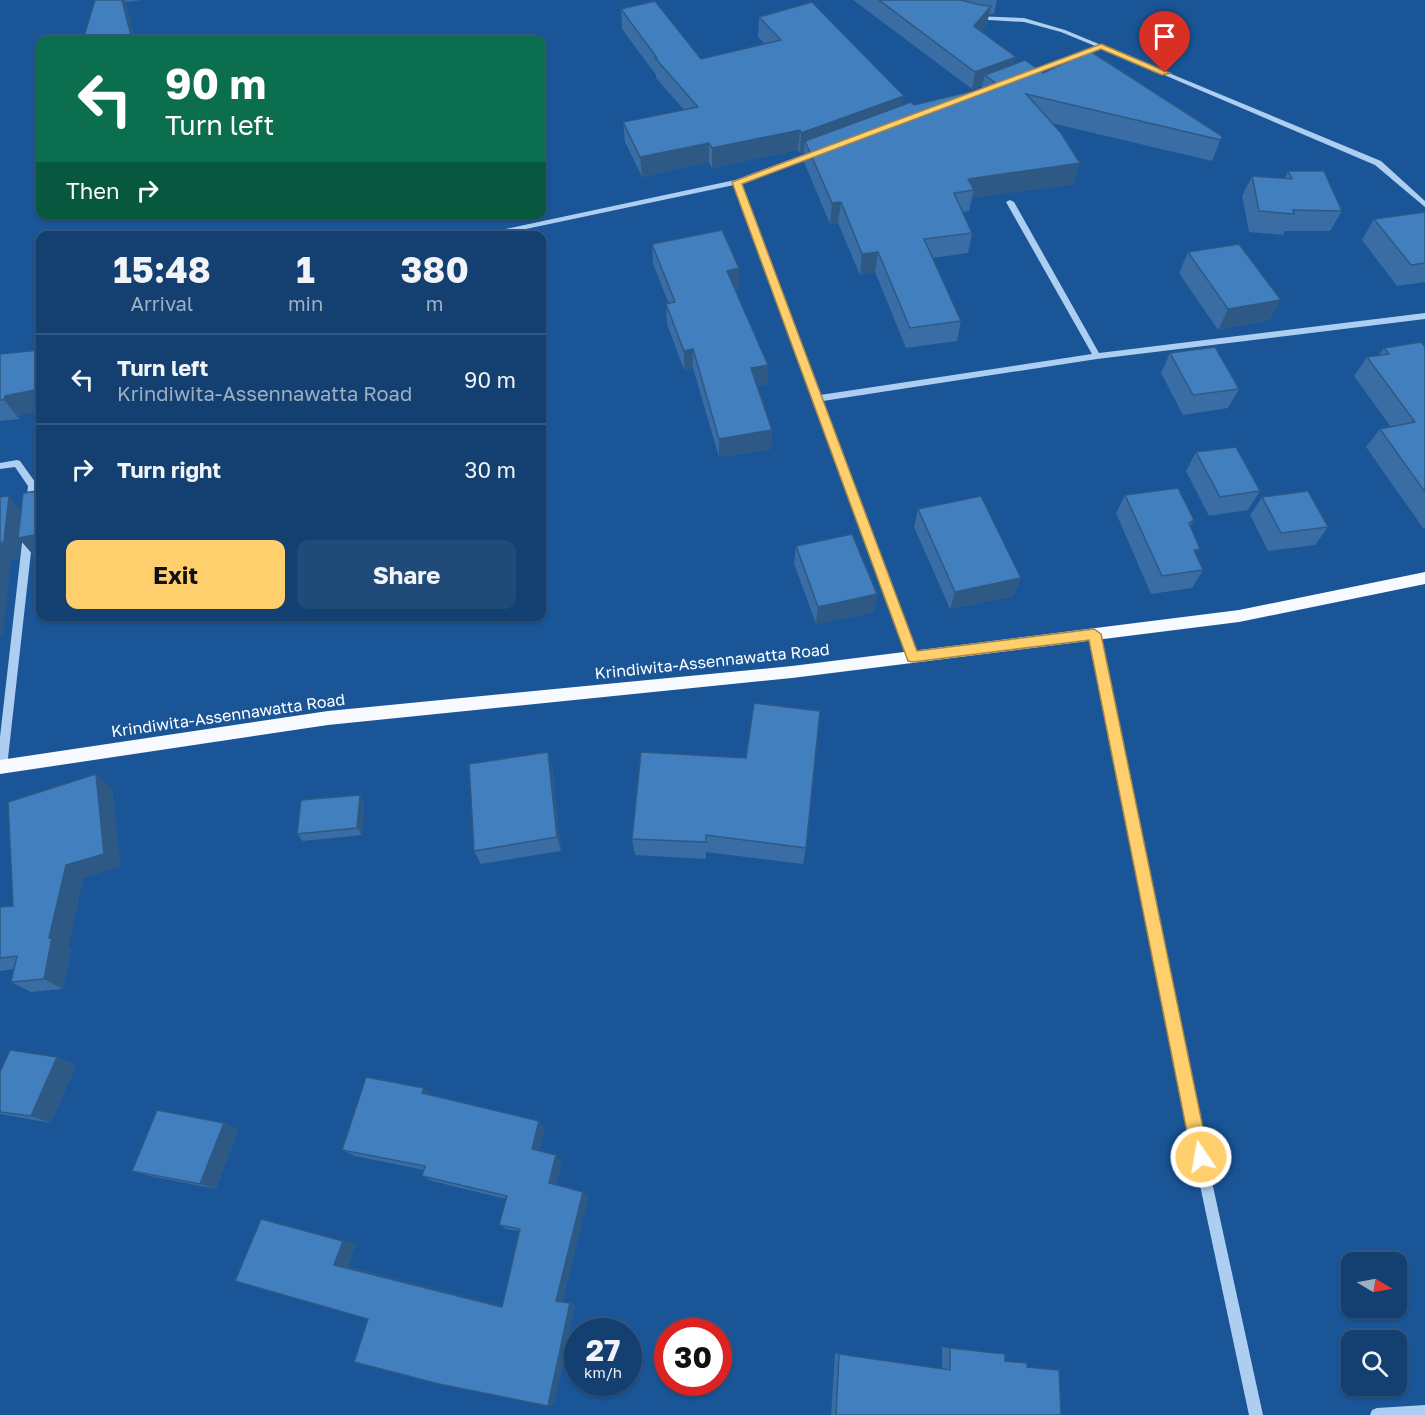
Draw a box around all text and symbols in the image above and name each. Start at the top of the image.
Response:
pin [1139,11,1190,73]
icon: arrive [1148,20,1181,53]
text: 90 m [165,58,266,108]
icon: left [66,60,144,138]
text: Turn left [165,109,274,141]
icon: right [131,174,164,207]
text: Then [66,177,119,204]
text: 15:48 [113,248,211,291]
text: 1 [296,248,315,291]
text: 380 [400,248,469,291]
text: Arrival [131,291,193,315]
text: min [288,291,323,315]
text: m [426,291,443,315]
text: Turn left [117,354,208,381]
icon: left [66,363,99,396]
text: 90 m [464,366,516,393]
text: Krindiwita-Assennawatta Road [117,381,412,405]
icon: right [66,453,99,486]
text: Turn right [117,456,221,483]
text: 30 m [465,456,516,483]
button: Exit [66,540,285,609]
button: Share [297,540,516,609]
street label: Krindiwita-Assennawatta Road [594,639,830,683]
street label: Krindiwita-Assennawatta Road [110,689,346,741]
position arrow [1169,1125,1233,1189]
north arrow [1341,1252,1407,1318]
map controls [1341,1252,1407,1396]
speed limit sign: 30 [654,1318,732,1396]
button: search [1341,1330,1407,1396]
text: 27 [586,1332,620,1368]
text: km/h [584,1363,622,1381]

